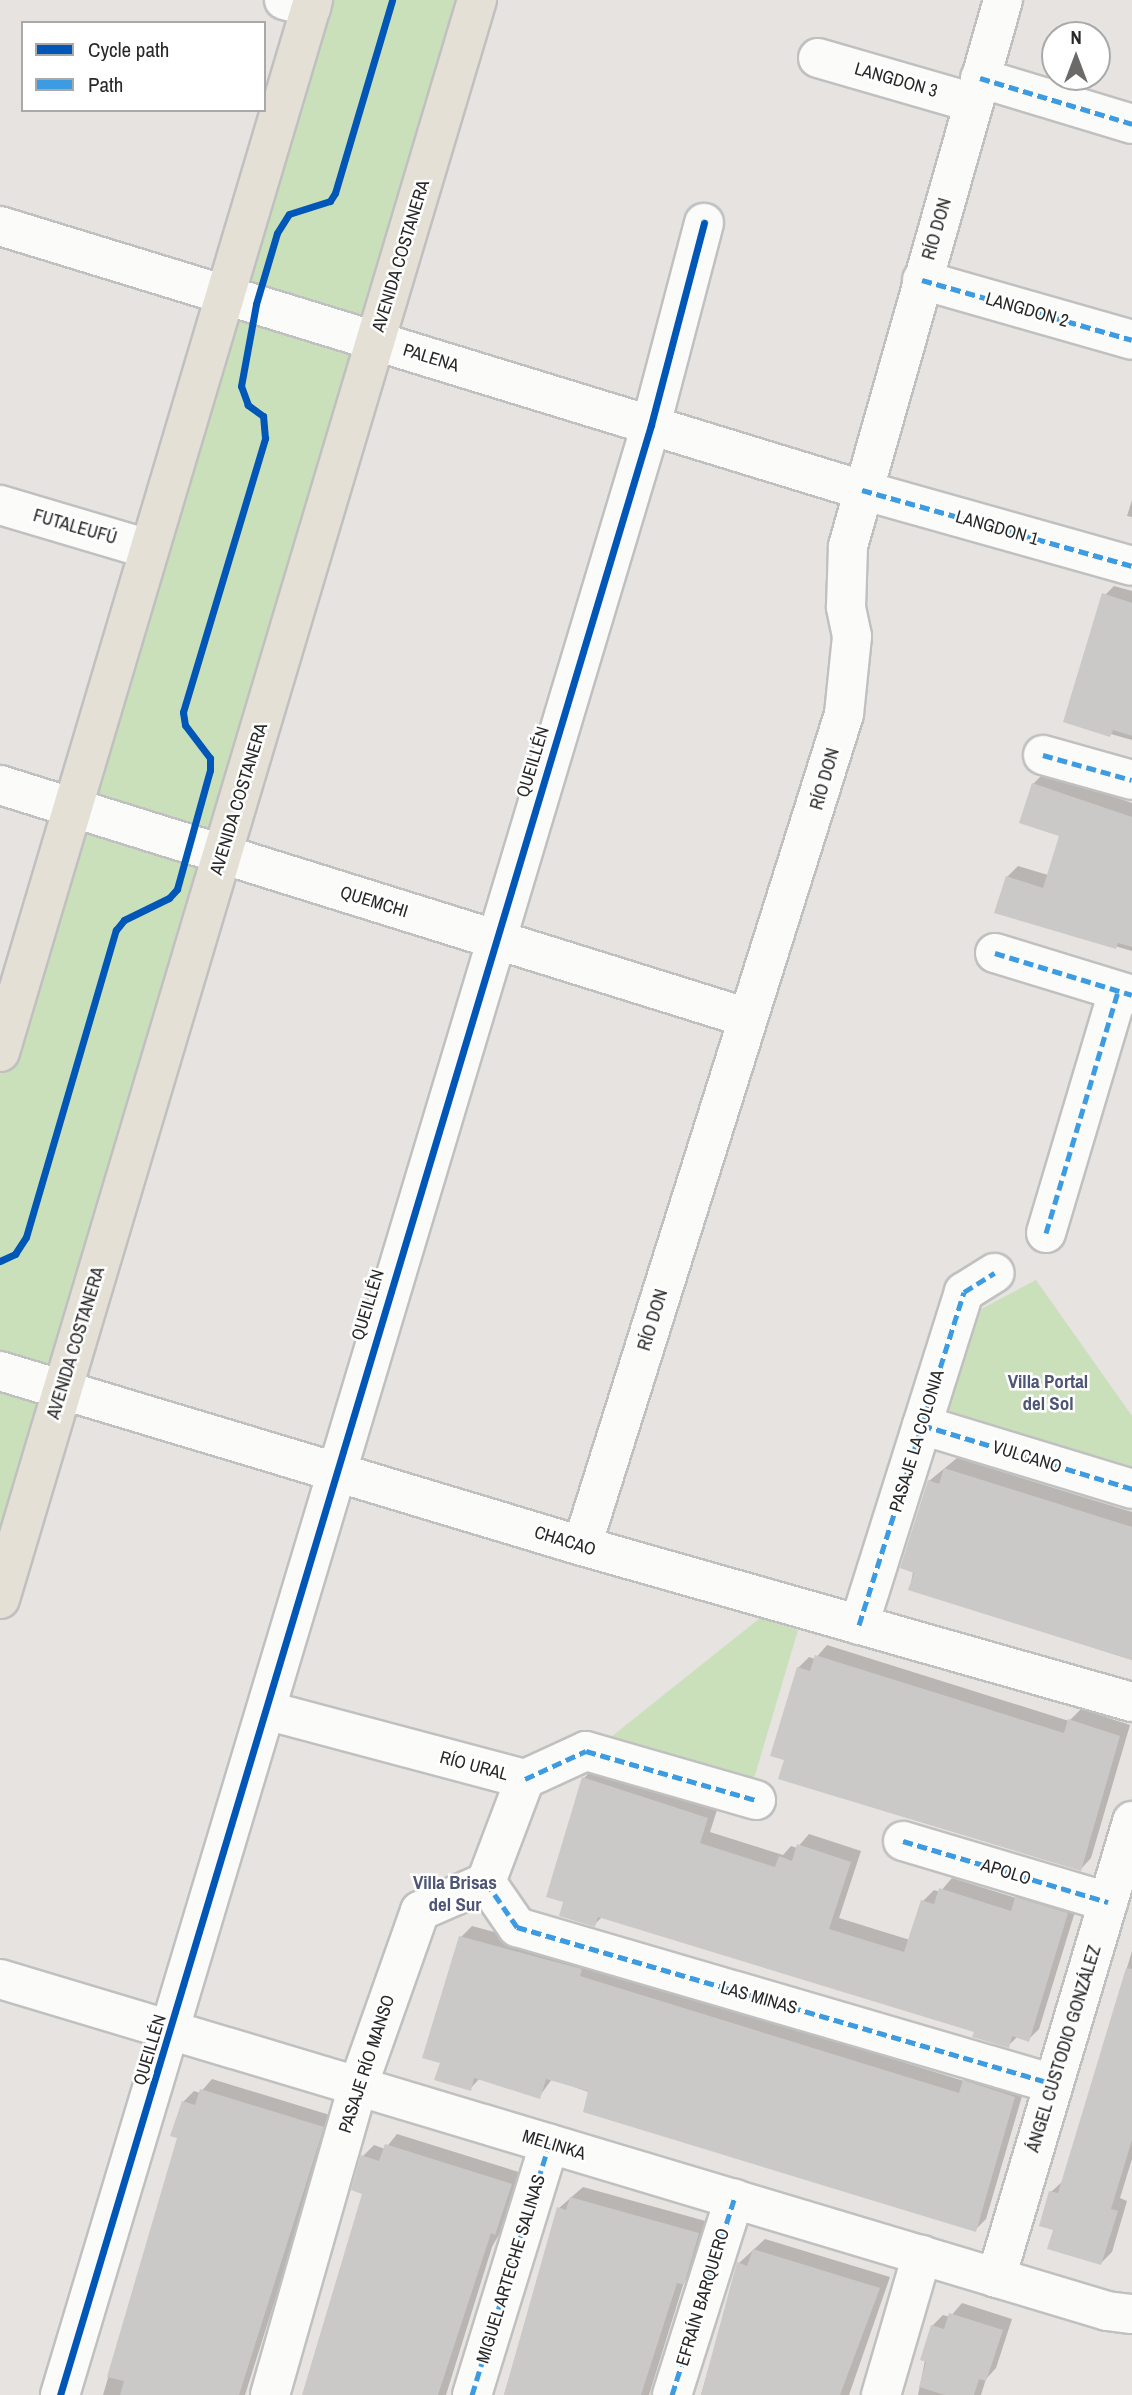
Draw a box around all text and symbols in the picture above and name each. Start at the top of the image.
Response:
legend [21,21,266,112]
north arrow [1041,21,1111,91]
text: N [1070,24,1082,50]
text: Cycle path [88,35,169,64]
street label: LANGDON 3 [852,58,940,102]
text: Path [88,70,123,99]
street label: AVENIDA COSTANERA [367,177,435,335]
street label: RÍO DON [918,196,956,262]
street label: LANGDON 2 [983,288,1071,332]
street label: PALENA [401,339,461,377]
street label: FUTALEUFÚ [31,505,119,549]
street label: LANGDON 1 [953,506,1041,550]
street label: AVENIDA COSTANERA [205,720,273,878]
street label: QUEILLÉN [512,724,554,800]
street label: RÍO DON [806,746,844,812]
street label: QUEMCHI [338,881,410,923]
street label: AVENIDA COSTANERA [42,1264,110,1422]
street label: QUEILLÉN [347,1267,389,1343]
street label: RÍO DON [633,1287,673,1353]
street label: PASAJE LA COLONIA [885,1367,949,1515]
district label: Villa Portal del Sol [1008,1371,1088,1415]
street label: VULCANO [990,1436,1064,1478]
street label: CHACAO [532,1521,598,1561]
street label: RÍO URAL [438,1747,510,1785]
street label: APOLO [979,1854,1033,1890]
district label: Villa Brisas del Sur [413,1872,497,1916]
street label: ÁNGEL CUSTODIO GONZÁLEZ [1022,1943,1106,2155]
street label: LAS MINAS [718,1977,800,2019]
street label: PASAJE RÍO MANSO [334,1992,400,2136]
street label: QUEILLÉN [129,2012,171,2088]
street label: MELINKA [520,2125,588,2165]
street label: MIGUEL ARTECHE SALINAS [472,2171,550,2367]
street label: EFRAÍN BARQUERO [672,2226,734,2368]

